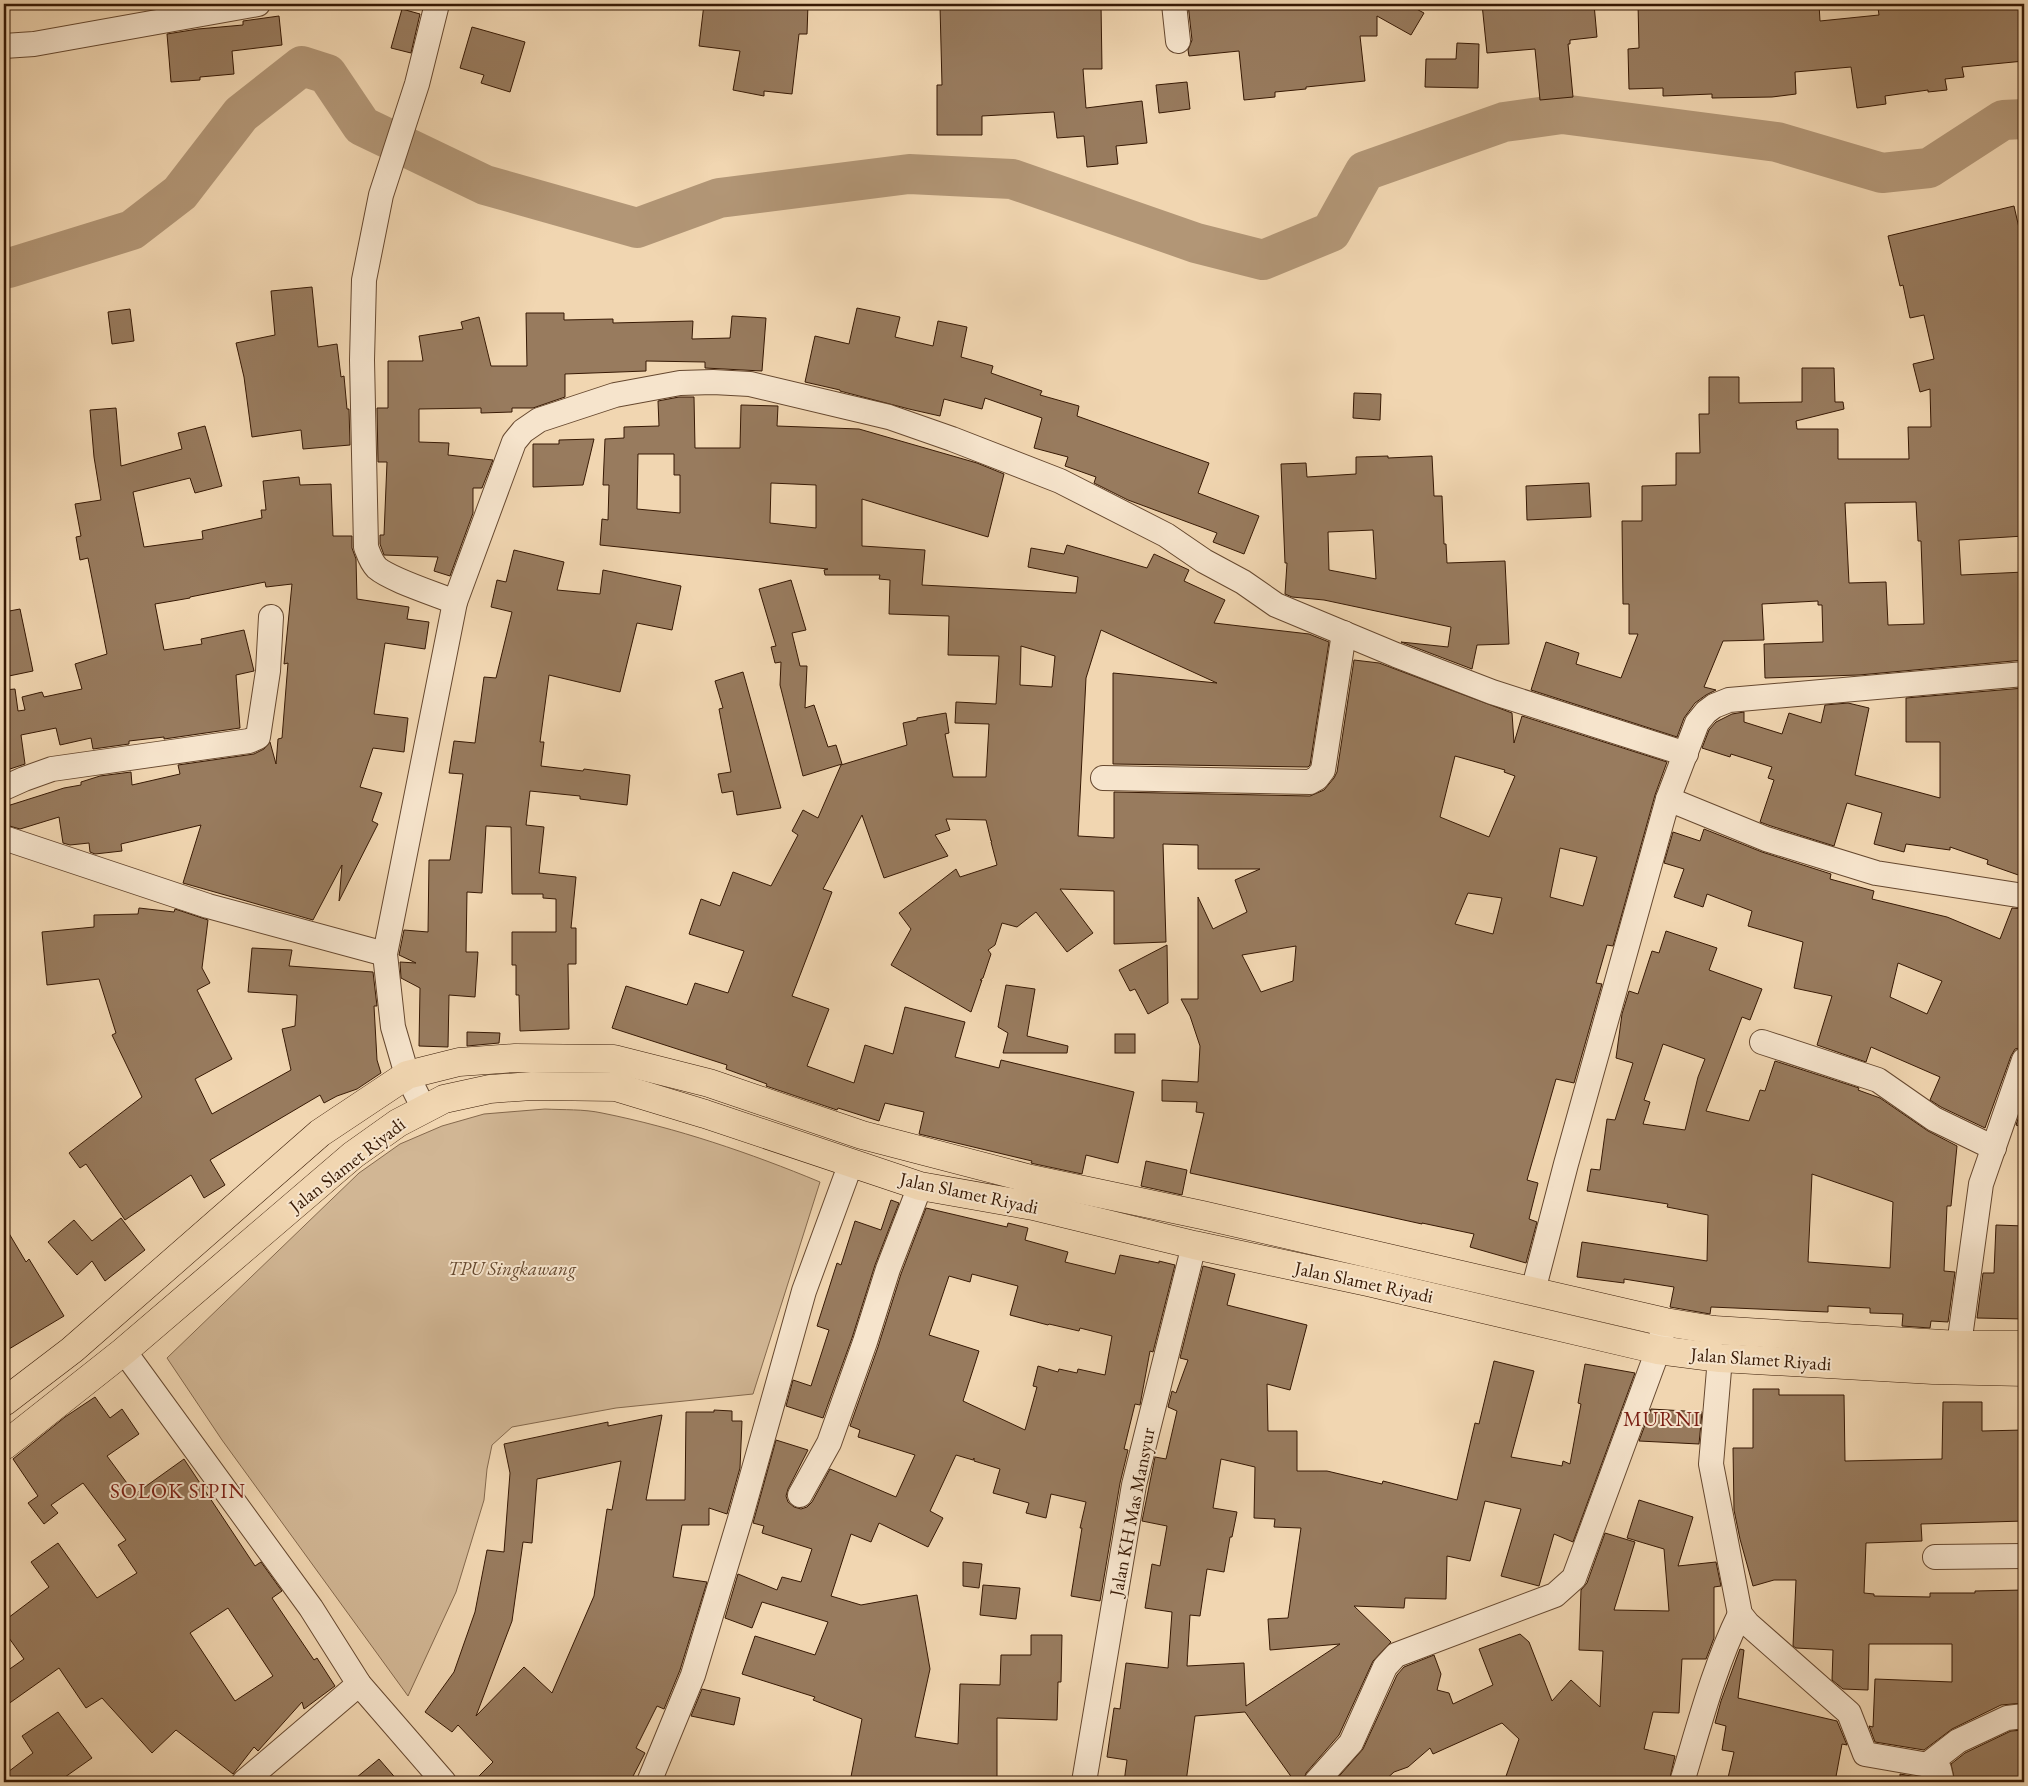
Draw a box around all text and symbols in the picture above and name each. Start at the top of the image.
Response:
street label: Jalan Slamet Riyadi [282,1112,411,1220]
street label: Jalan Slamet Riyadi [895,1166,1041,1220]
street label: Jalan Slamet Riyadi [1290,1255,1436,1309]
park label: TPU Singkawang [448,1256,577,1281]
street label: Jalan Slamet Riyadi [1688,1341,1833,1376]
district label: MURNI [1623,1405,1701,1432]
street label: Jalan KH Mas Mansyur [1103,1425,1161,1600]
district label: SOLOK SIPIN [110,1477,246,1504]

